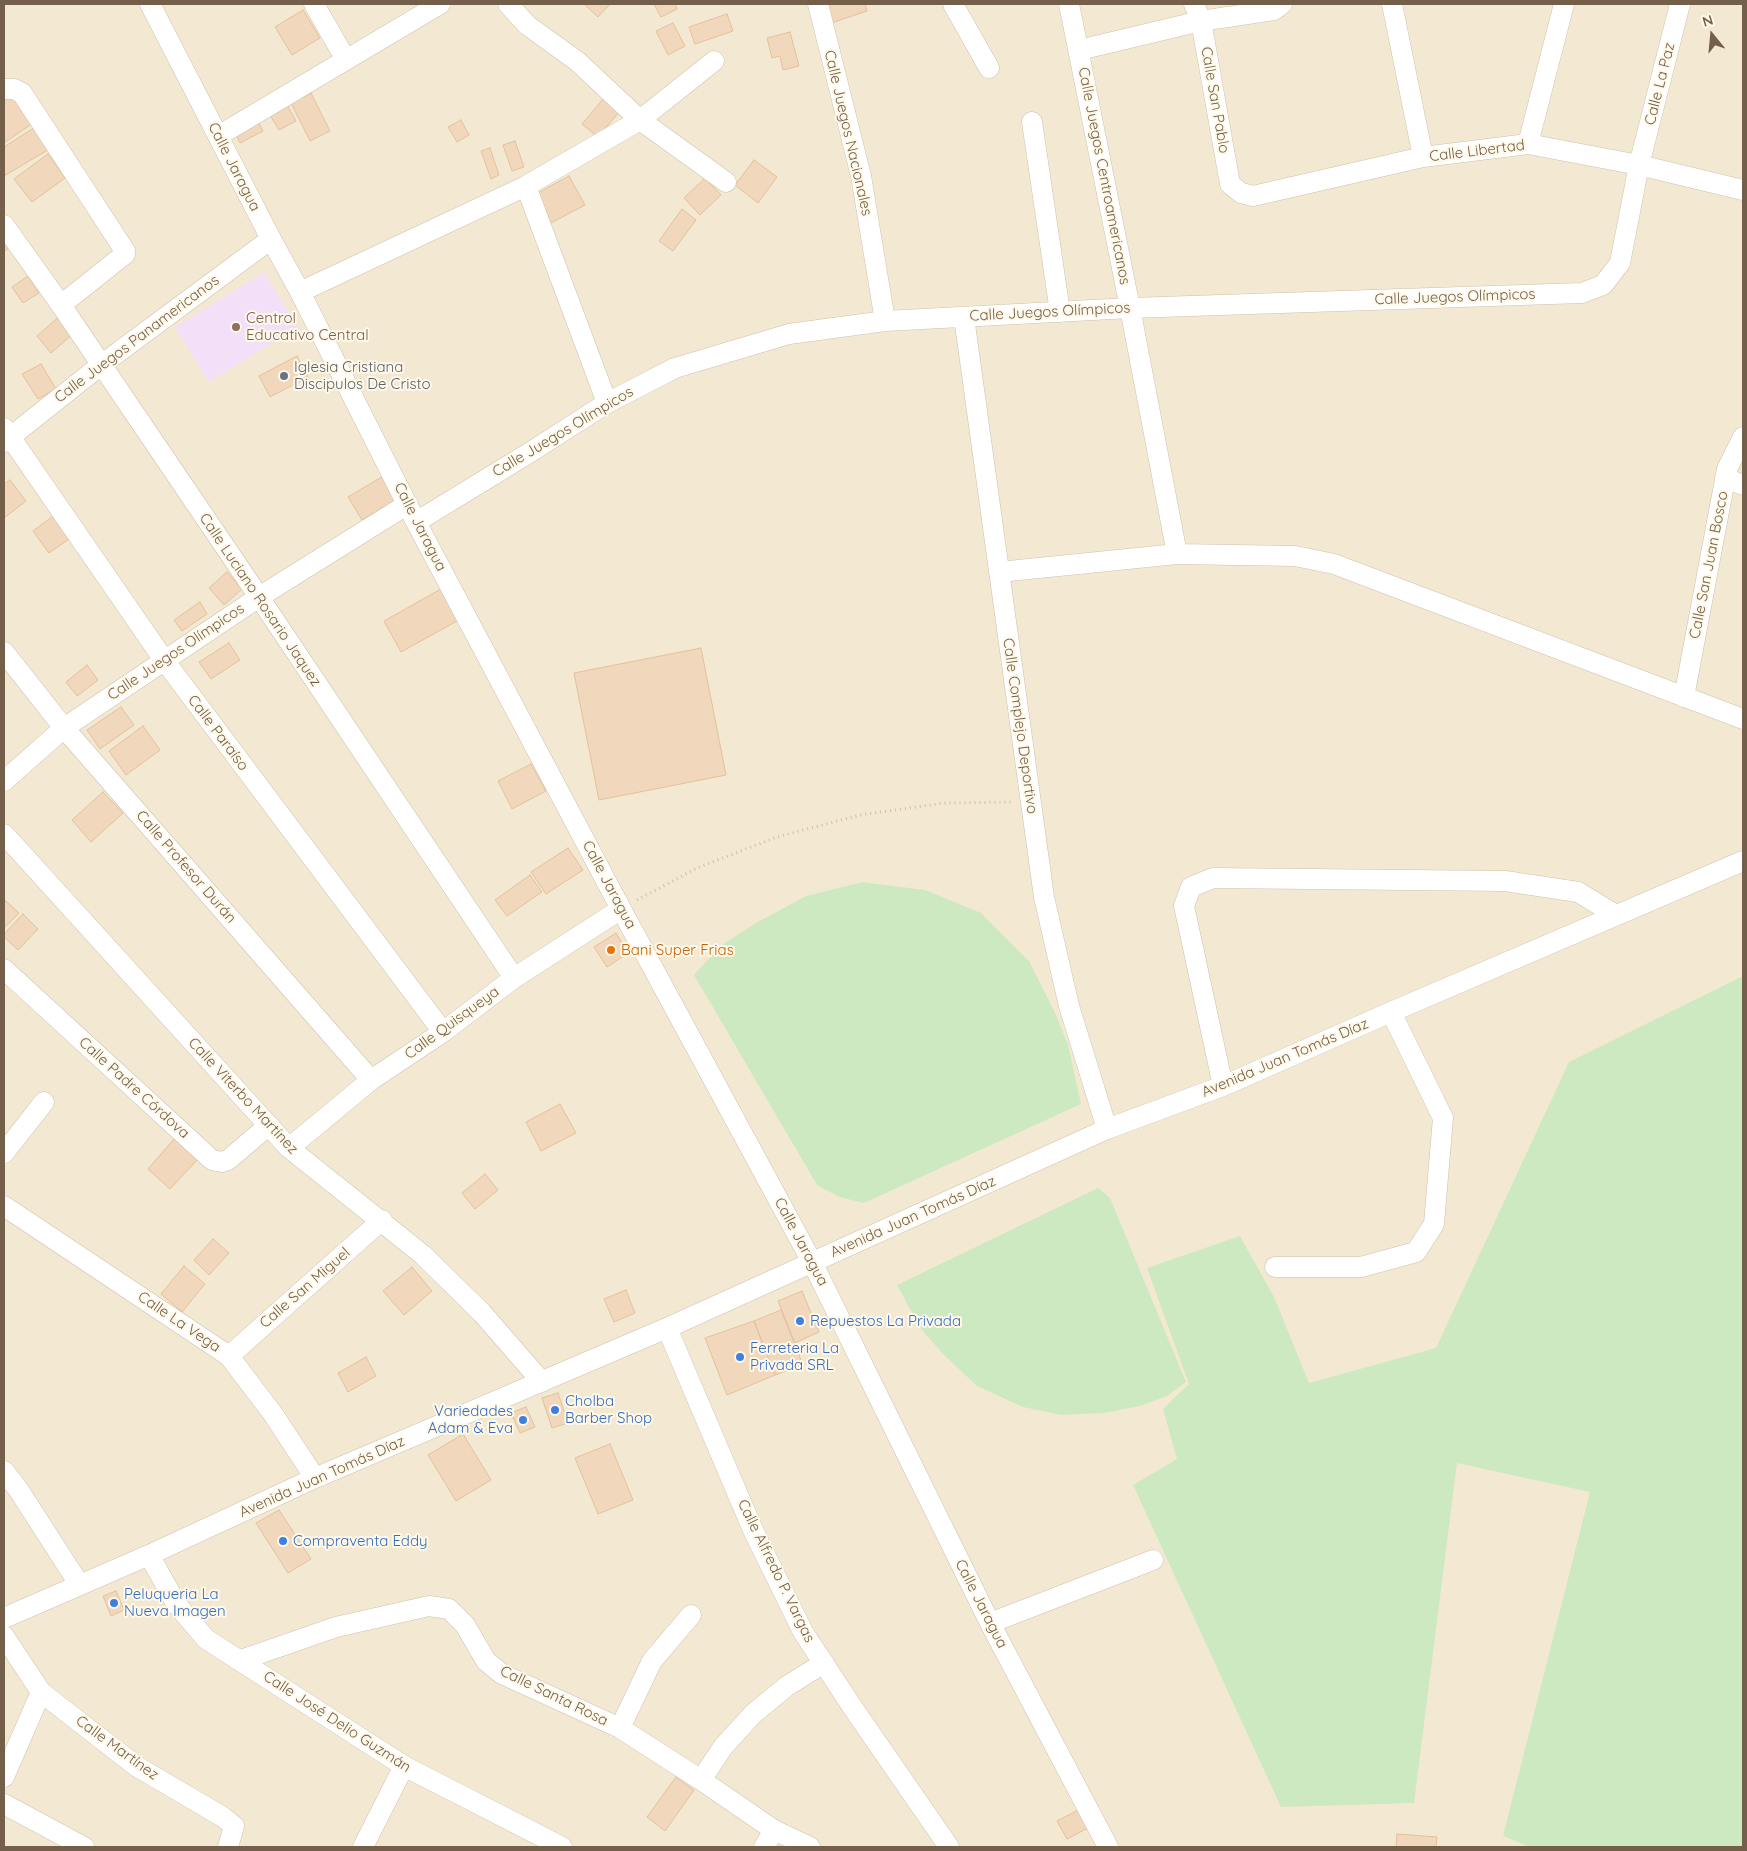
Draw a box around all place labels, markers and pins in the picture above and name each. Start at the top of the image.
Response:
place label: Centrol Educativo Central [246,309,369,344]
marker: Centrol Educativo Central [230,321,242,333]
place label: Iglesia Cristiana Discipulos De Cristo [294,358,430,393]
marker: Iglesia Cristiana Discipulos De Cristo [278,370,290,382]
place label: Bani Super Frias [621,941,734,959]
marker: Bani Super Frias [605,944,617,956]
place label: Repuestos La Privada [810,1312,961,1330]
marker: Repuestos La Privada [794,1315,806,1327]
place label: Ferreteria La Privada SRL [750,1339,839,1374]
marker: Ferreteria La Privada SRL [734,1351,746,1363]
place label: Cholba Barber Shop [565,1392,652,1427]
place label: Variedades Adam & Eva [428,1402,513,1437]
marker: Cholba Barber Shop [549,1404,561,1416]
marker: Variedades Adam & Eva [517,1414,529,1426]
place label: Compraventa Eddy [293,1532,428,1550]
marker: Compraventa Eddy [277,1535,289,1547]
place label: Peluqueria La Nueva Imagen [124,1585,226,1620]
marker: Peluqueria La Nueva Imagen [108,1597,120,1609]

